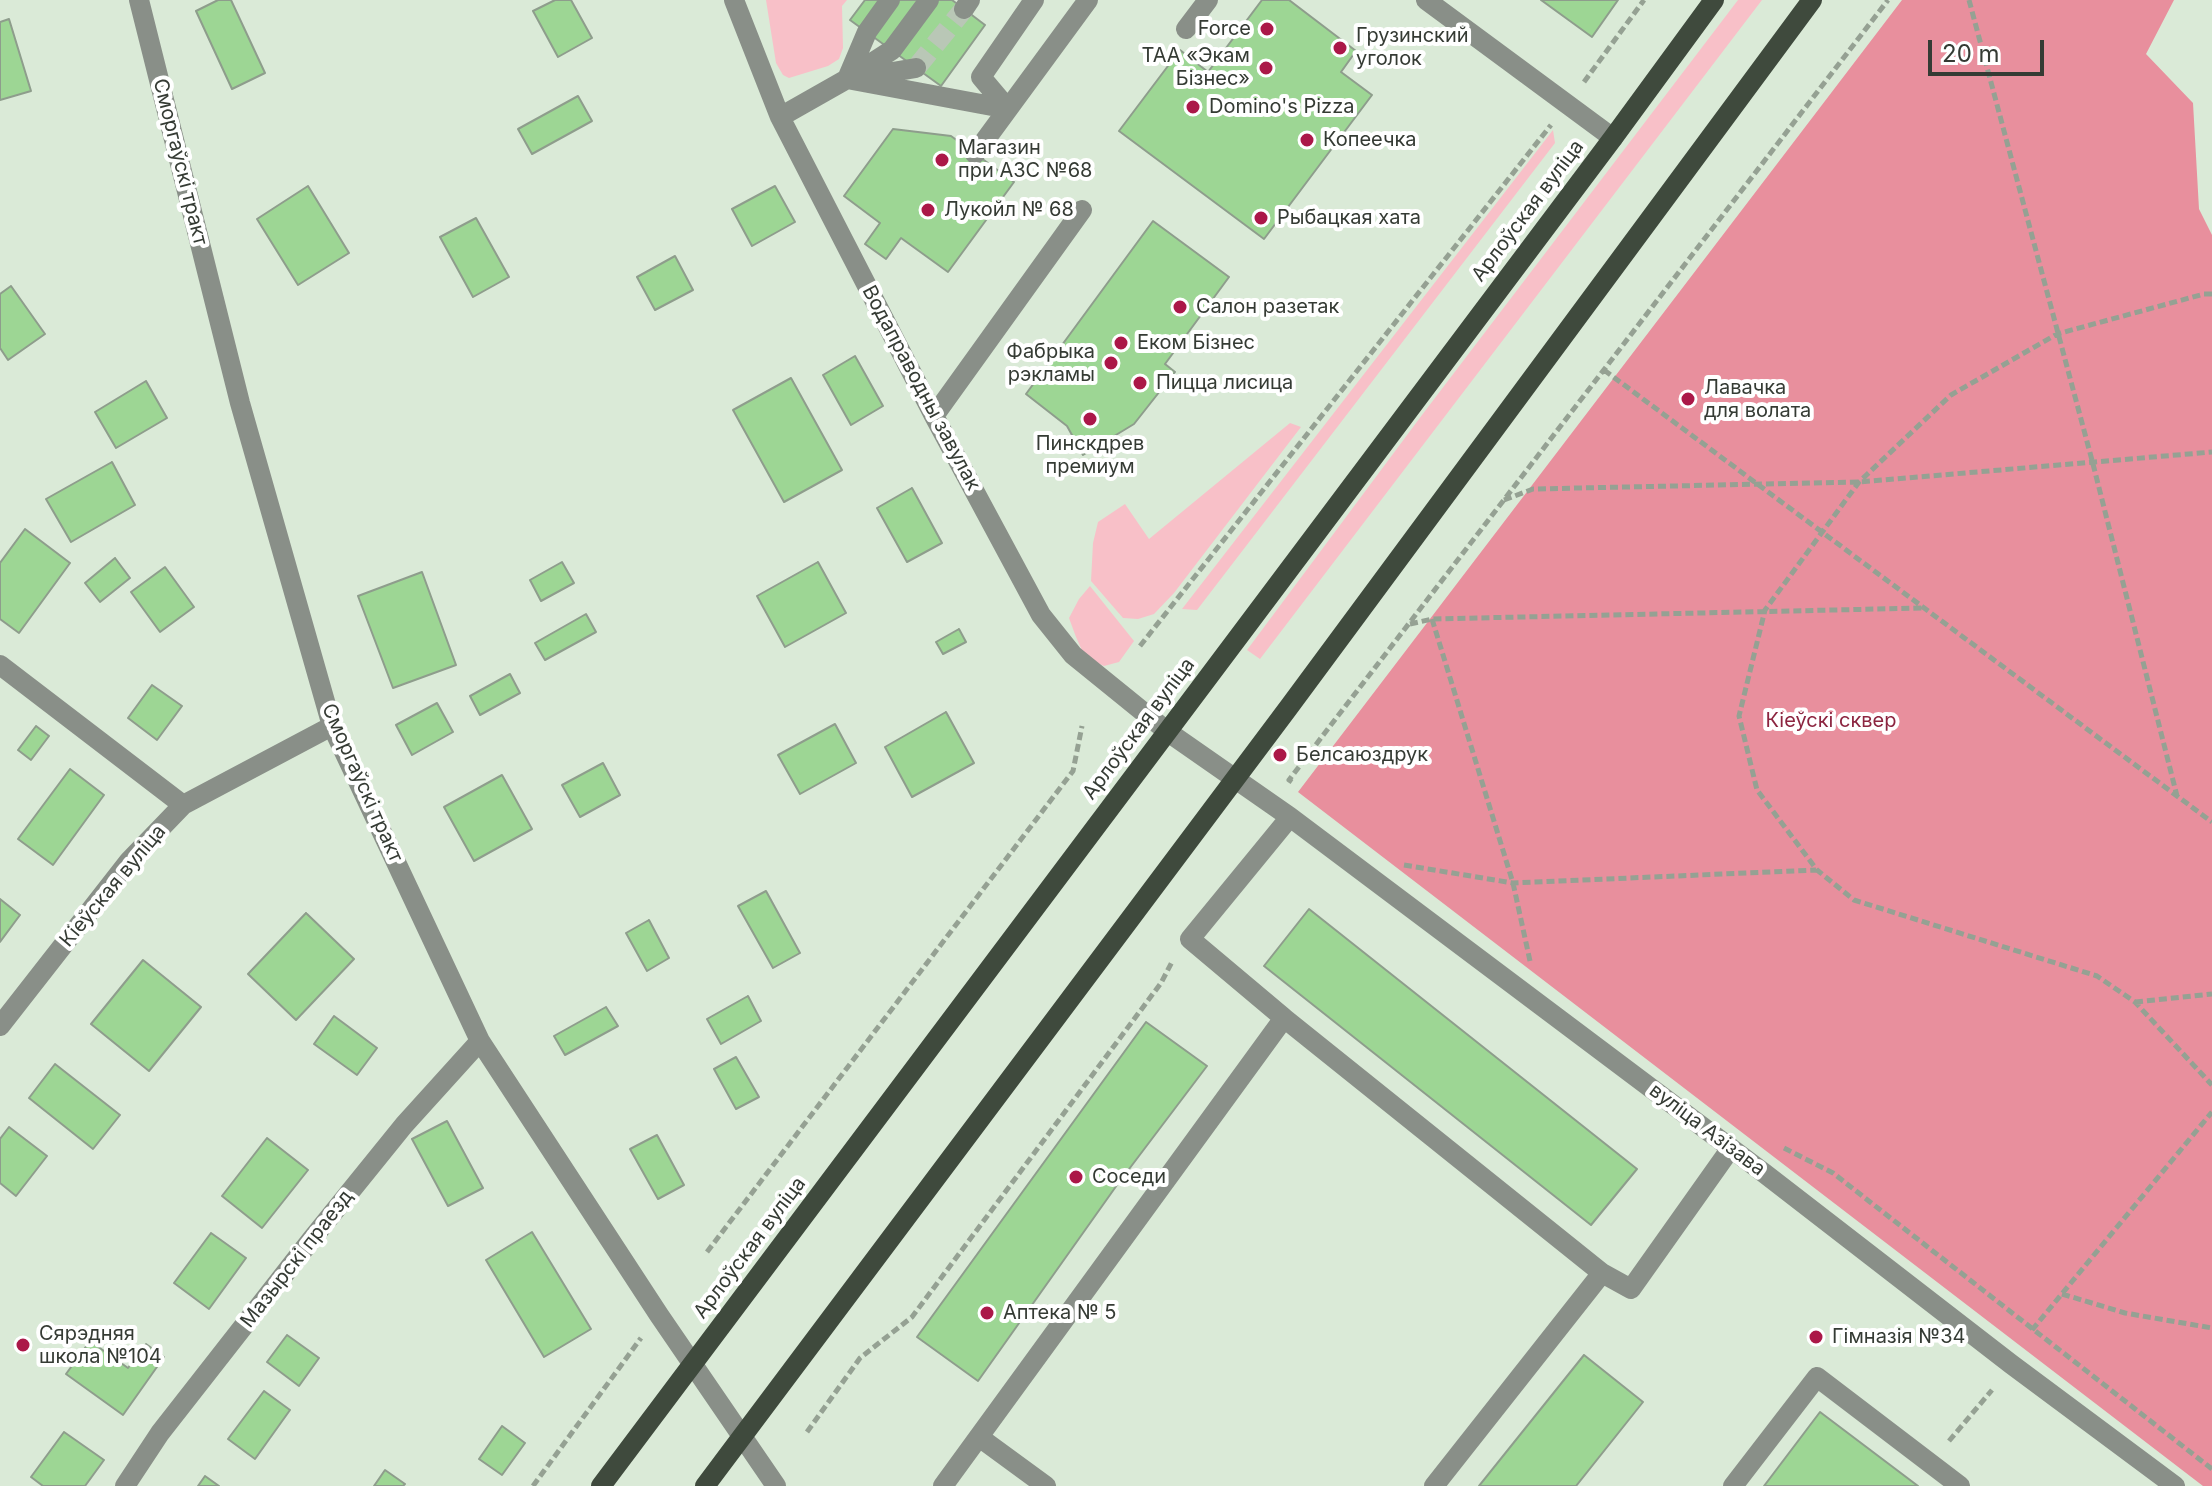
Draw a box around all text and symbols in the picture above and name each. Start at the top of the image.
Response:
place label: Force [1198,17,1251,41]
marker: Force [1258,20,1276,38]
place label: Грузинский уголок [1356,24,1469,71]
scale bar [1932,24,2048,74]
marker: Грузинский уголок [1331,39,1349,57]
text: 20 m [1942,39,2000,68]
place label: ТАА «Экам Бізнес» [1142,44,1250,91]
marker: ТАА «Экам Бізнес» [1257,59,1275,77]
street label: Сморгаўскі тракт [148,76,212,248]
place label: Domino's Pizza [1209,95,1354,119]
marker: Domino's Pizza [1184,98,1202,116]
place label: Копеечка [1323,128,1417,152]
marker: Копеечка [1298,131,1316,149]
street label: Арлоўская вуліца [1467,135,1589,287]
place label: Магазин при АЗС №68 [958,136,1092,183]
marker: Магазин при АЗС №68 [933,151,951,169]
place label: Лукойл № 68 [944,198,1074,222]
marker: Лукойл № 68 [919,201,937,219]
place label: Рыбацкая хата [1277,206,1421,230]
marker: Рыбацкая хата [1252,209,1270,227]
street label: Водаправодны завулак [857,281,985,495]
place label: Салон разетак [1196,295,1339,319]
marker: Салон разетак [1171,298,1189,316]
place label: Еком Бізнес [1137,331,1255,355]
marker: Еком Бізнес [1112,334,1130,352]
place label: Фабрыка рэкламы [1006,340,1095,387]
marker: Фабрыка рэкламы [1102,354,1120,372]
place label: Пицца лисица [1156,371,1293,395]
marker: Пицца лисица [1131,374,1149,392]
place label: Лавачка для волата [1704,376,1811,423]
marker: Лавачка для волата [1679,390,1697,408]
marker: Пинскдрев премиум [1081,410,1099,428]
place label: Пинскдрев премиум [1036,432,1144,479]
street label: Арлоўская вуліца [1078,653,1200,805]
street label: Сморгаўскі тракт [316,700,408,866]
park label: Кіеўскі сквер [1766,709,1896,733]
place label: Белсаюздрук [1296,743,1428,767]
marker: Белсаюздрук [1271,746,1289,764]
street label: Кіеўская вуліца [55,820,171,952]
street label: вуліца Азізава [1644,1079,1770,1181]
place label: Соседи [1092,1165,1166,1189]
marker: Соседи [1067,1168,1085,1186]
street label: Арлоўская вуліца [689,1172,811,1324]
street label: Мазырскі праезд [236,1185,358,1333]
place label: Аптека № 5 [1003,1301,1117,1325]
marker: Аптека № 5 [978,1304,996,1322]
place label: Сярэдняя школа №104 [39,1322,162,1369]
place label: Гімназія №34 [1832,1325,1965,1349]
marker: Гімназія №34 [1807,1328,1825,1346]
marker: Сярэдняя школа №104 [14,1336,32,1354]

